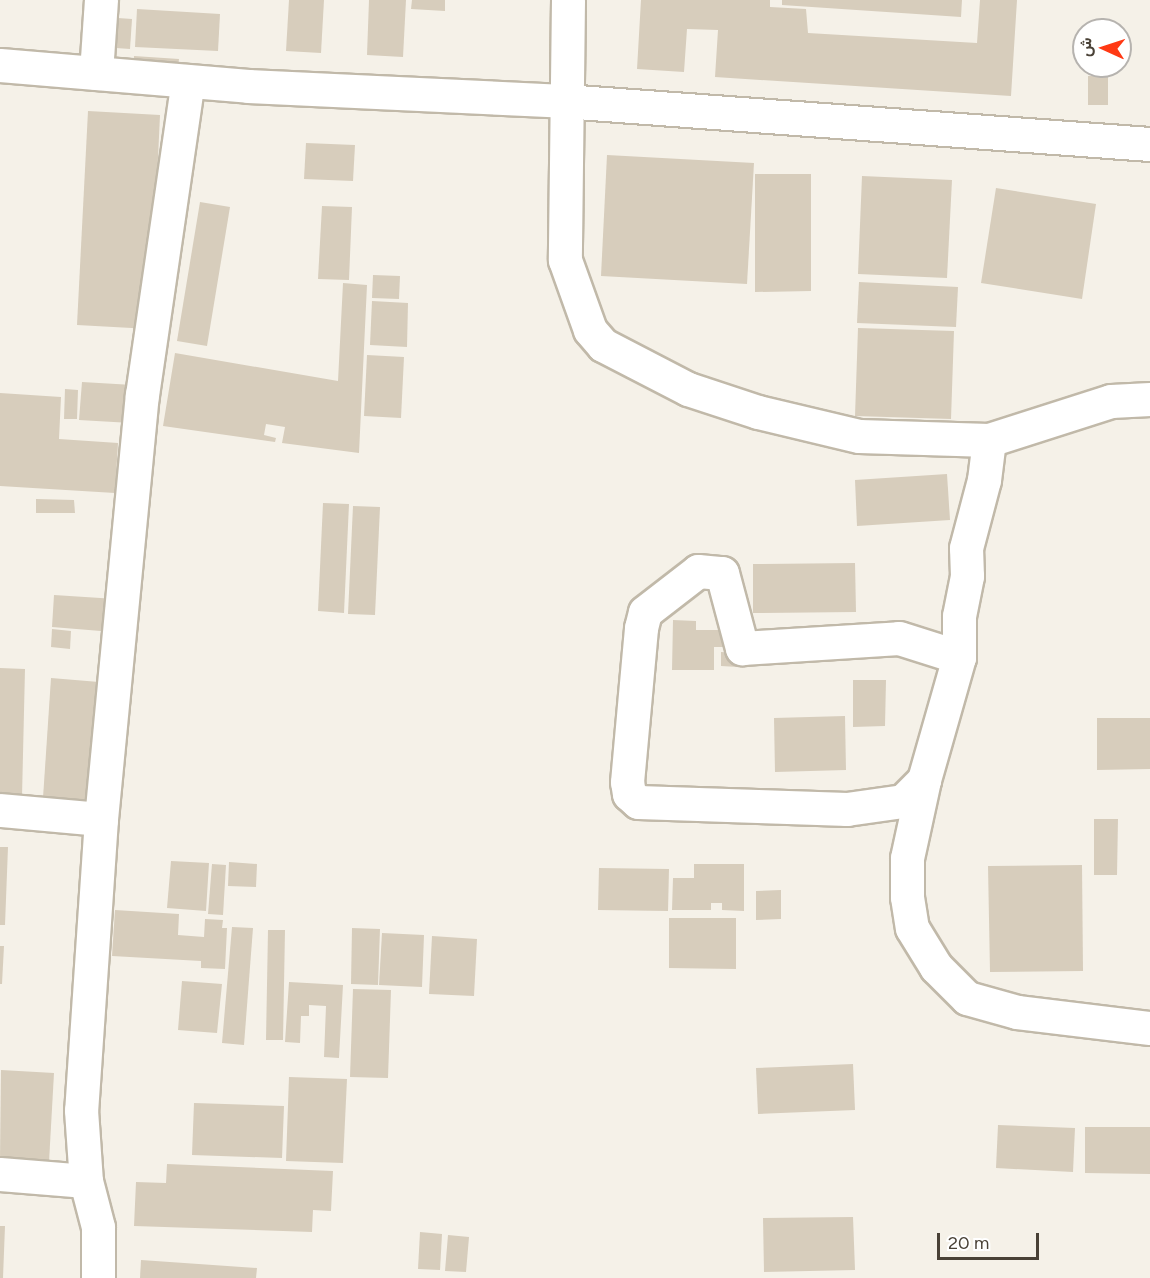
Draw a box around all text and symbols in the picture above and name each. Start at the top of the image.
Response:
north arrow [1072,18,1132,78]
text: ش [1076,37,1096,57]
scale bar [940,1221,1042,1259]
text: 20 m [948,1232,989,1254]

